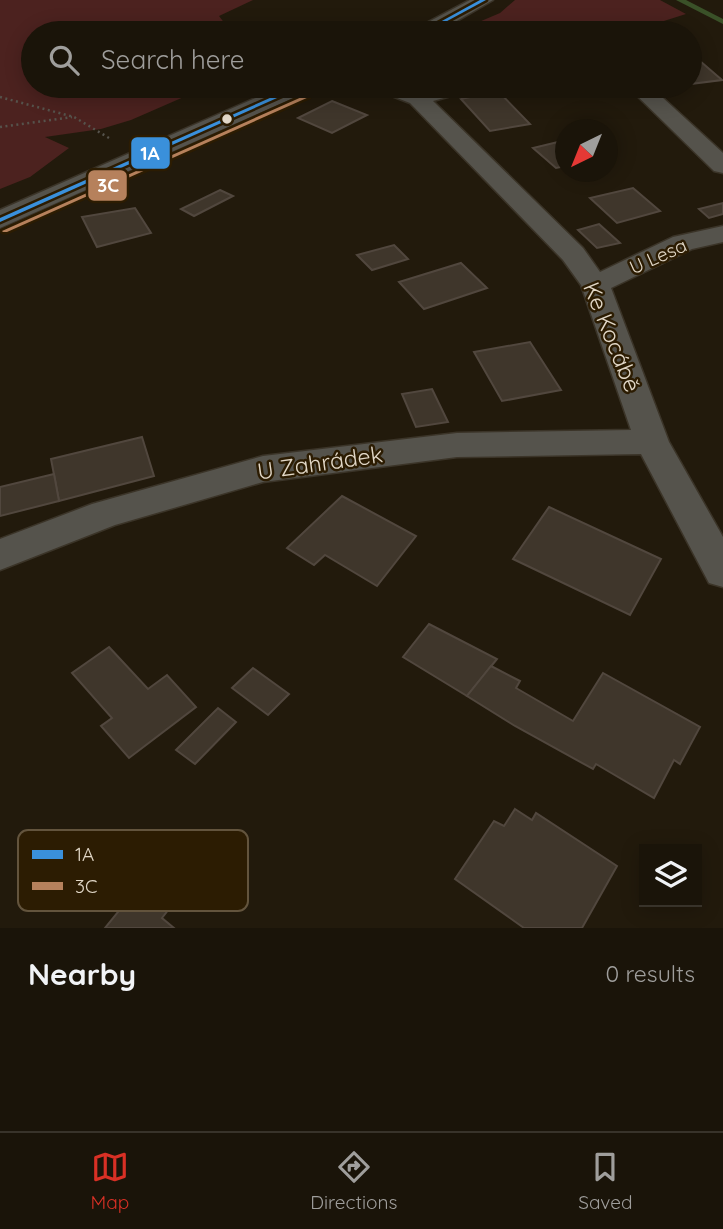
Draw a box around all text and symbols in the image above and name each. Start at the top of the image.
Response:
search box [21,21,702,98]
icon: search [45,41,83,79]
text: Search here [101,43,245,76]
unlabelled marker [220,112,234,126]
north arrow [555,119,618,182]
line badge: 1A [130,136,171,170]
text: 1A [140,141,160,165]
line badge: 3C [87,169,128,202]
text: 3C [97,173,119,197]
street label: U Lesa [626,233,690,279]
street label: Ke Kocábě [577,278,648,396]
street label: U Zahrádek [255,439,384,486]
legend [18,830,248,911]
text: 1A [75,842,94,866]
map controls [639,844,702,907]
button: layers [639,844,702,907]
text: 3C [75,874,97,898]
text: Nearby [28,955,136,993]
text: 0 results [606,959,695,988]
tab: Map [91,1148,129,1214]
tab: Directions [310,1148,397,1214]
tab: Saved [578,1148,633,1214]

